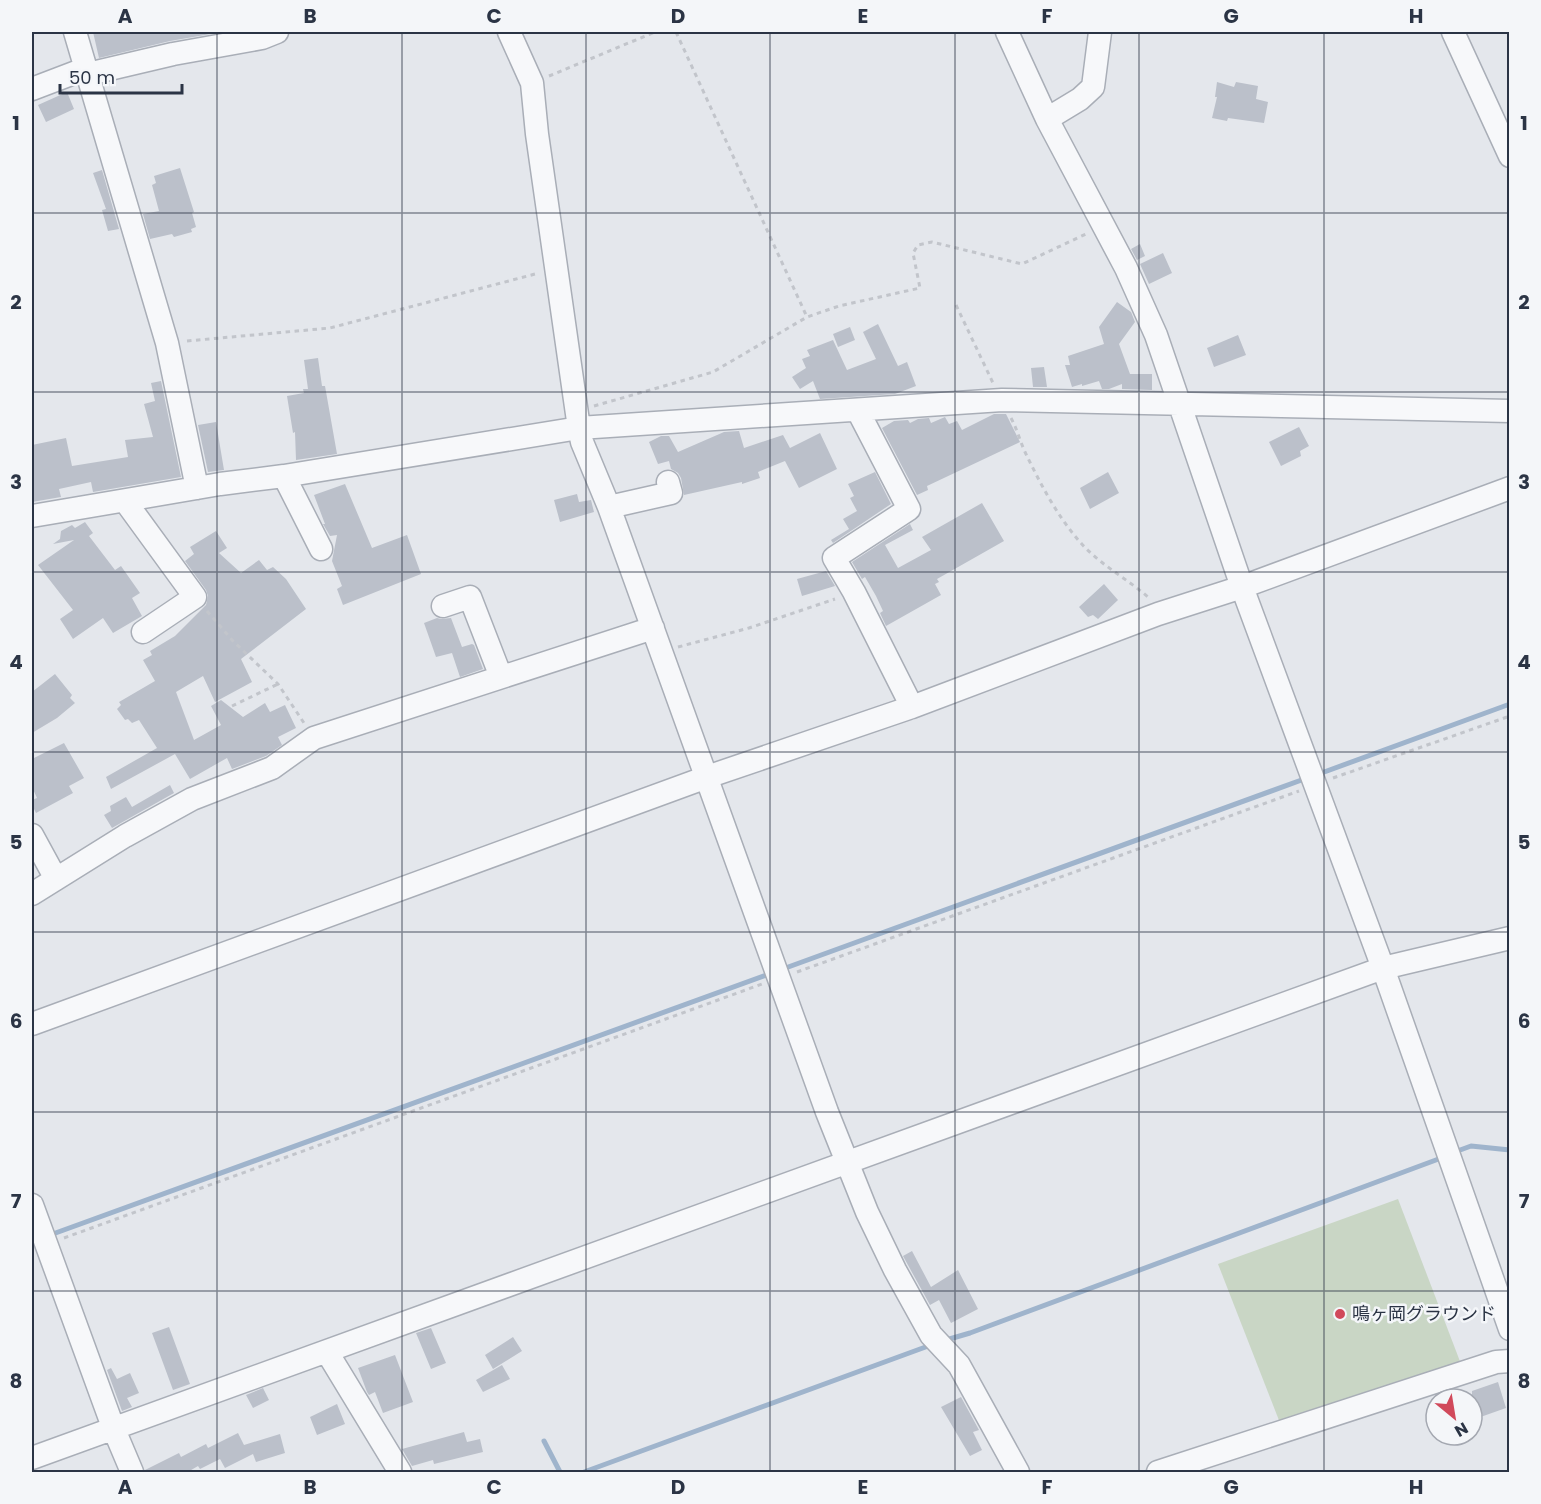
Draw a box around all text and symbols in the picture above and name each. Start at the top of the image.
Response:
text: A [118,2,133,30]
text: B [303,2,317,30]
text: C [486,2,502,30]
text: D [671,2,685,30]
text: E [858,2,868,30]
text: F [1042,2,1053,30]
text: G [1223,2,1239,30]
text: H [1409,2,1423,30]
scale bar [60,57,182,95]
text: 50 m [69,65,115,90]
text: 1 [12,109,20,137]
text: 1 [1520,109,1528,137]
text: 2 [10,288,22,316]
text: 2 [1518,288,1530,316]
text: 3 [10,468,22,496]
text: 3 [1518,468,1530,496]
text: 4 [9,648,23,676]
text: 4 [1517,648,1531,676]
text: 5 [10,828,23,856]
text: 5 [1518,828,1531,856]
text: 6 [10,1007,22,1035]
text: 6 [1518,1007,1530,1035]
text: 7 [11,1187,22,1215]
text: 7 [1519,1187,1530,1215]
place label: 鳴ヶ岡グラウンド [1352,1301,1496,1326]
marker: 鳴ヶ岡グラウンド [1333,1307,1347,1321]
text: 8 [10,1367,22,1395]
text: 8 [1518,1367,1530,1395]
north arrow [1424,1387,1484,1447]
text: N [1450,1417,1472,1443]
text: A [118,1473,133,1501]
text: B [303,1473,317,1501]
text: C [486,1473,502,1501]
text: D [671,1473,685,1501]
text: E [858,1473,868,1501]
text: F [1042,1473,1053,1501]
text: G [1223,1473,1239,1501]
text: H [1409,1473,1423,1501]

